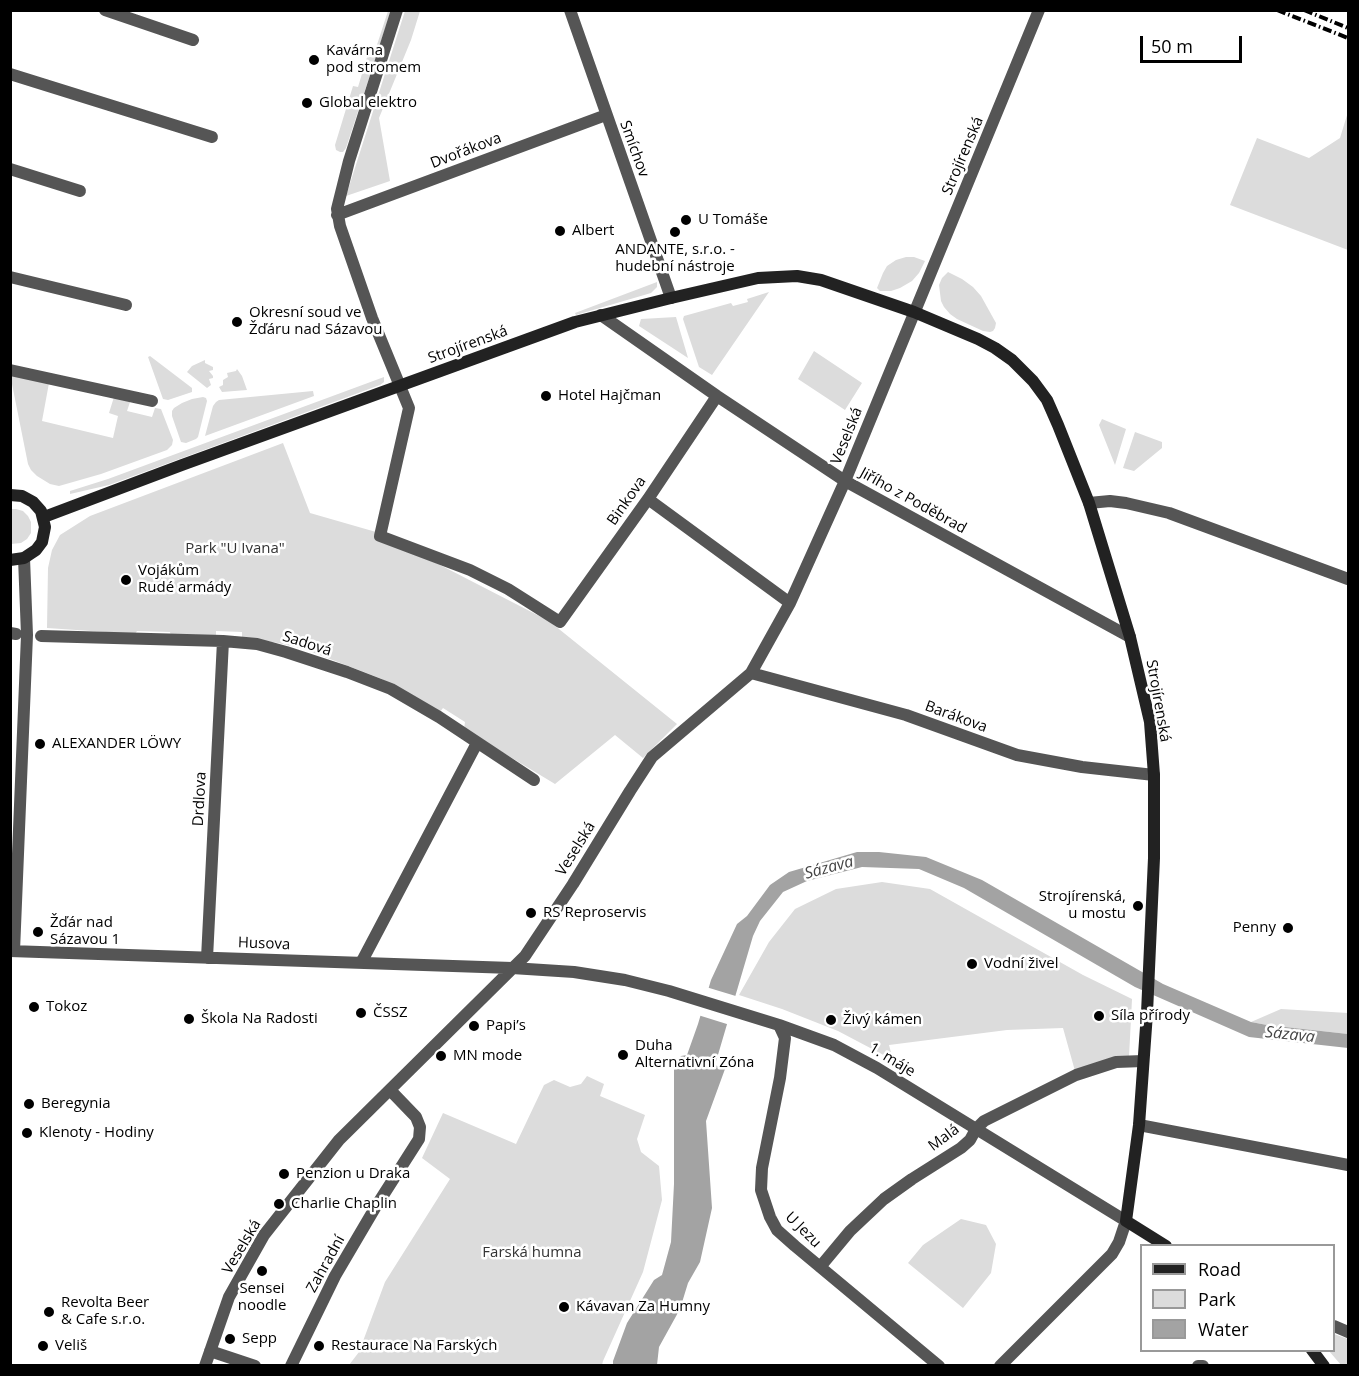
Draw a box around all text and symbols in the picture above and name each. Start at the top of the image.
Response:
scale bar [1143,24,1245,62]
text: 50 m [1151,34,1193,58]
place label: Kavárna pod stromem [326,42,421,77]
marker: Kavárna pod stromem [307,53,321,67]
place label: Global elektro [319,94,417,112]
marker: Global elektro [300,96,314,110]
street label: Strojírenská [938,114,988,198]
street label: Smíchov [615,118,653,180]
street label: Dvořákova [428,129,504,173]
place label: U Tomáše [698,211,768,229]
marker: U Tomáše [679,213,693,227]
place label: Albert [572,222,614,240]
marker: Albert [553,224,567,238]
marker: ANDANTE, s.r.o. - hudební nástroje [668,225,682,239]
place label: ANDANTE, s.r.o. - hudební nástroje [615,241,735,276]
place label: Okresní soud ve Žďáru nad Sázavou [249,304,383,339]
marker: Okresní soud ve Žďáru nad Sázavou [230,315,244,329]
street label: Strojírenská [426,322,510,368]
place label: Hotel Hajčman [558,387,661,405]
marker: Hotel Hajčman [539,389,553,403]
street label: Veselská [827,405,867,467]
street label: Jiřího z Poděbrad [856,464,970,538]
street label: Binkova [604,473,650,529]
park label: Park "U Ivana" [185,540,285,558]
place label: Vojákům Rudé armády [138,562,231,597]
marker: Vojákům Rudé armády [119,573,133,587]
street label: Sadová [280,628,334,660]
street label: Strojírenská [1142,658,1174,744]
street label: Barákova [922,697,990,737]
place label: ALEXANDER LÖWY [52,735,181,753]
marker: ALEXANDER LÖWY [33,737,47,751]
street label: Drdlova [190,771,210,827]
street label: Veselská [552,819,600,879]
water label: Sázava [803,852,855,884]
place label: Strojírenská, u mostu [1039,888,1126,923]
marker: Strojírenská, u mostu [1131,899,1145,913]
place label: RS Reproservis [543,904,647,922]
marker: RS Reproservis [524,906,538,920]
place label: Žďár nad Sázavou 1 [50,914,120,949]
place label: Penny [1233,919,1276,937]
marker: Penny [1281,921,1295,935]
marker: Žďár nad Sázavou 1 [31,925,45,939]
street label: Husova [238,934,290,954]
place label: Vodní živel [984,955,1059,973]
marker: Vodní živel [965,957,979,971]
place label: Tokoz [46,998,87,1016]
marker: Tokoz [27,1000,41,1014]
place label: ČSSZ [373,1004,407,1022]
marker: ČSSZ [354,1006,368,1020]
place label: Síla přírody [1111,1007,1190,1025]
marker: Síla přírody [1092,1009,1106,1023]
place label: Škola Na Radosti [201,1010,318,1028]
place label: Živý kámen [843,1011,922,1029]
marker: Škola Na Radosti [182,1012,196,1026]
marker: Živý kámen [824,1013,838,1027]
place label: Papi’s [486,1017,526,1035]
marker: Papi’s [467,1019,481,1033]
water label: Sázava [1264,1023,1316,1047]
place label: Duha Alternativní Zóna [635,1037,754,1072]
street label: 1. máje [866,1039,918,1081]
place label: MN mode [453,1047,522,1065]
marker: Duha Alternativní Zóna [616,1048,630,1062]
marker: MN mode [434,1049,448,1063]
place label: Beregynia [41,1095,111,1113]
marker: Beregynia [22,1097,36,1111]
street label: Malá [925,1121,963,1155]
place label: Klenoty - Hodiny [39,1124,154,1142]
marker: Klenoty - Hodiny [20,1126,34,1140]
place label: Penzion u Draka [296,1165,410,1183]
marker: Penzion u Draka [277,1167,291,1181]
place label: Charlie Chaplin [291,1195,397,1213]
marker: Charlie Chaplin [272,1197,286,1211]
street label: U Jezu [781,1208,825,1252]
street label: Veselská [219,1217,265,1277]
street label: Zahradní [303,1232,349,1296]
park label: Farská humna [482,1244,582,1262]
legend [1140,1244,1335,1352]
text: Road [1198,1257,1241,1281]
marker: Sensei noodle [255,1264,269,1278]
place label: Sensei noodle [238,1280,286,1315]
text: Park [1198,1287,1236,1311]
place label: Revolta Beer & Cafe s.r.o. [61,1294,149,1329]
place label: Kávavan Za Humny [576,1298,710,1316]
marker: Kávavan Za Humny [557,1300,571,1314]
marker: Revolta Beer & Cafe s.r.o. [42,1305,56,1319]
text: Water [1198,1317,1249,1341]
place label: Sepp [242,1330,277,1348]
marker: Sepp [223,1332,237,1346]
place label: Veliš [55,1337,87,1355]
place label: Restaurace Na Farských [331,1337,497,1355]
marker: Veliš [36,1339,50,1353]
marker: Restaurace Na Farských [312,1339,326,1353]

